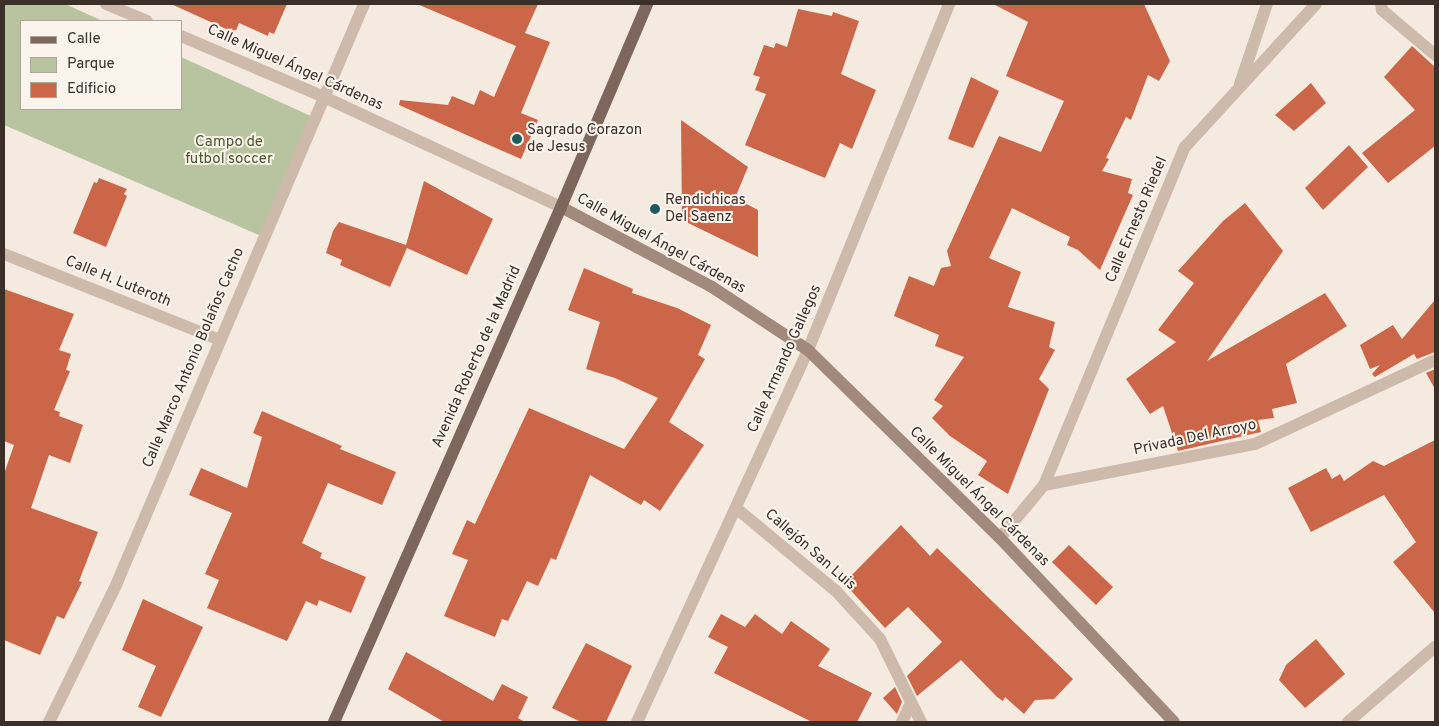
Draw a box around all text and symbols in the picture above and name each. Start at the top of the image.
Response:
legend [20,20,182,110]
street label: Calle Miguel Ángel Cárdenas [204,21,386,115]
text: Calle [67,30,101,49]
text: Parque [67,55,115,74]
text: Edificio [67,80,116,99]
place label: Sagrado Corazon de Jesus [527,121,642,156]
park label: Campo de futbol soccer [185,133,273,168]
marker: Sagrado Corazon de Jesus [511,133,523,145]
street label: Calle Ernesto Riedel [1102,154,1172,286]
street label: Calle Miguel Ángel Cárdenas [573,190,749,298]
place label: Rendichicas Del Saenz [665,191,746,226]
marker: Rendichicas Del Saenz [649,203,661,215]
street label: Calle Marco Antonio Bolaños Cacho [139,245,249,471]
street label: Calle H. Luteroth [63,253,173,311]
street label: Avenida Roberto de la Madrid [429,263,525,451]
street label: Calle Armando Gallegos [744,282,826,436]
street label: Privada Del Arroyo [1132,416,1258,460]
street label: Calle Miguel Ángel Cárdenas [905,423,1053,571]
street label: Callejón San Luis [761,506,859,594]

